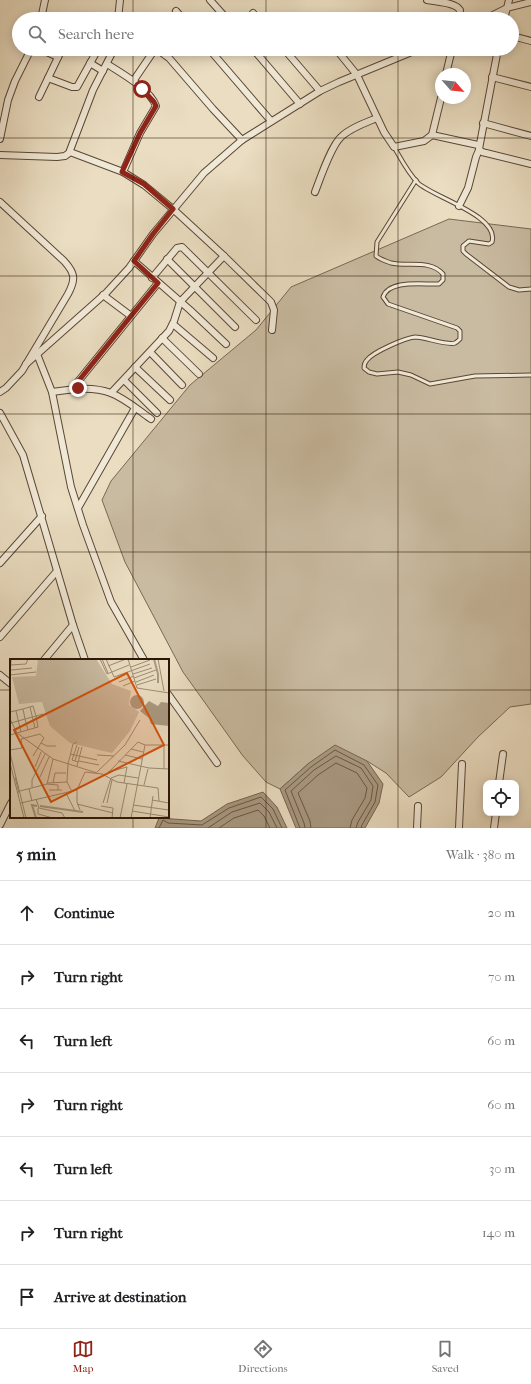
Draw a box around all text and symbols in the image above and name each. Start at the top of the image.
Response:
search box [12,12,519,56]
icon: search [26,23,48,45]
text: Search here [58,25,134,43]
north arrow [435,68,471,104]
route start [133,80,151,98]
route end [69,379,87,397]
inset map [10,659,169,818]
map controls [483,780,519,816]
button: locate [483,780,519,816]
text: 5 min [16,844,56,864]
text: Walk · 380 m [446,847,515,862]
icon: ahead [16,902,38,924]
text: Continue [54,904,114,922]
text: 20 m [488,905,515,920]
icon: right [16,966,38,988]
text: Turn right [54,968,123,986]
text: 70 m [488,969,515,984]
icon: left [16,1030,38,1052]
text: Turn left [54,1032,112,1050]
text: 60 m [487,1033,515,1048]
icon: right [16,1094,38,1116]
text: Turn right [54,1096,123,1114]
text: 60 m [487,1097,515,1112]
icon: left [16,1158,38,1180]
text: Turn left [54,1160,112,1178]
text: 30 m [489,1161,515,1176]
icon: right [16,1222,38,1244]
text: Turn right [54,1224,123,1242]
text: 140 m [482,1225,515,1240]
icon: arrive [16,1286,38,1308]
text: Arrive at destination [54,1288,186,1306]
tab: Map [72,1338,94,1375]
tab: Directions [238,1338,288,1375]
tab: Saved [432,1338,459,1375]

